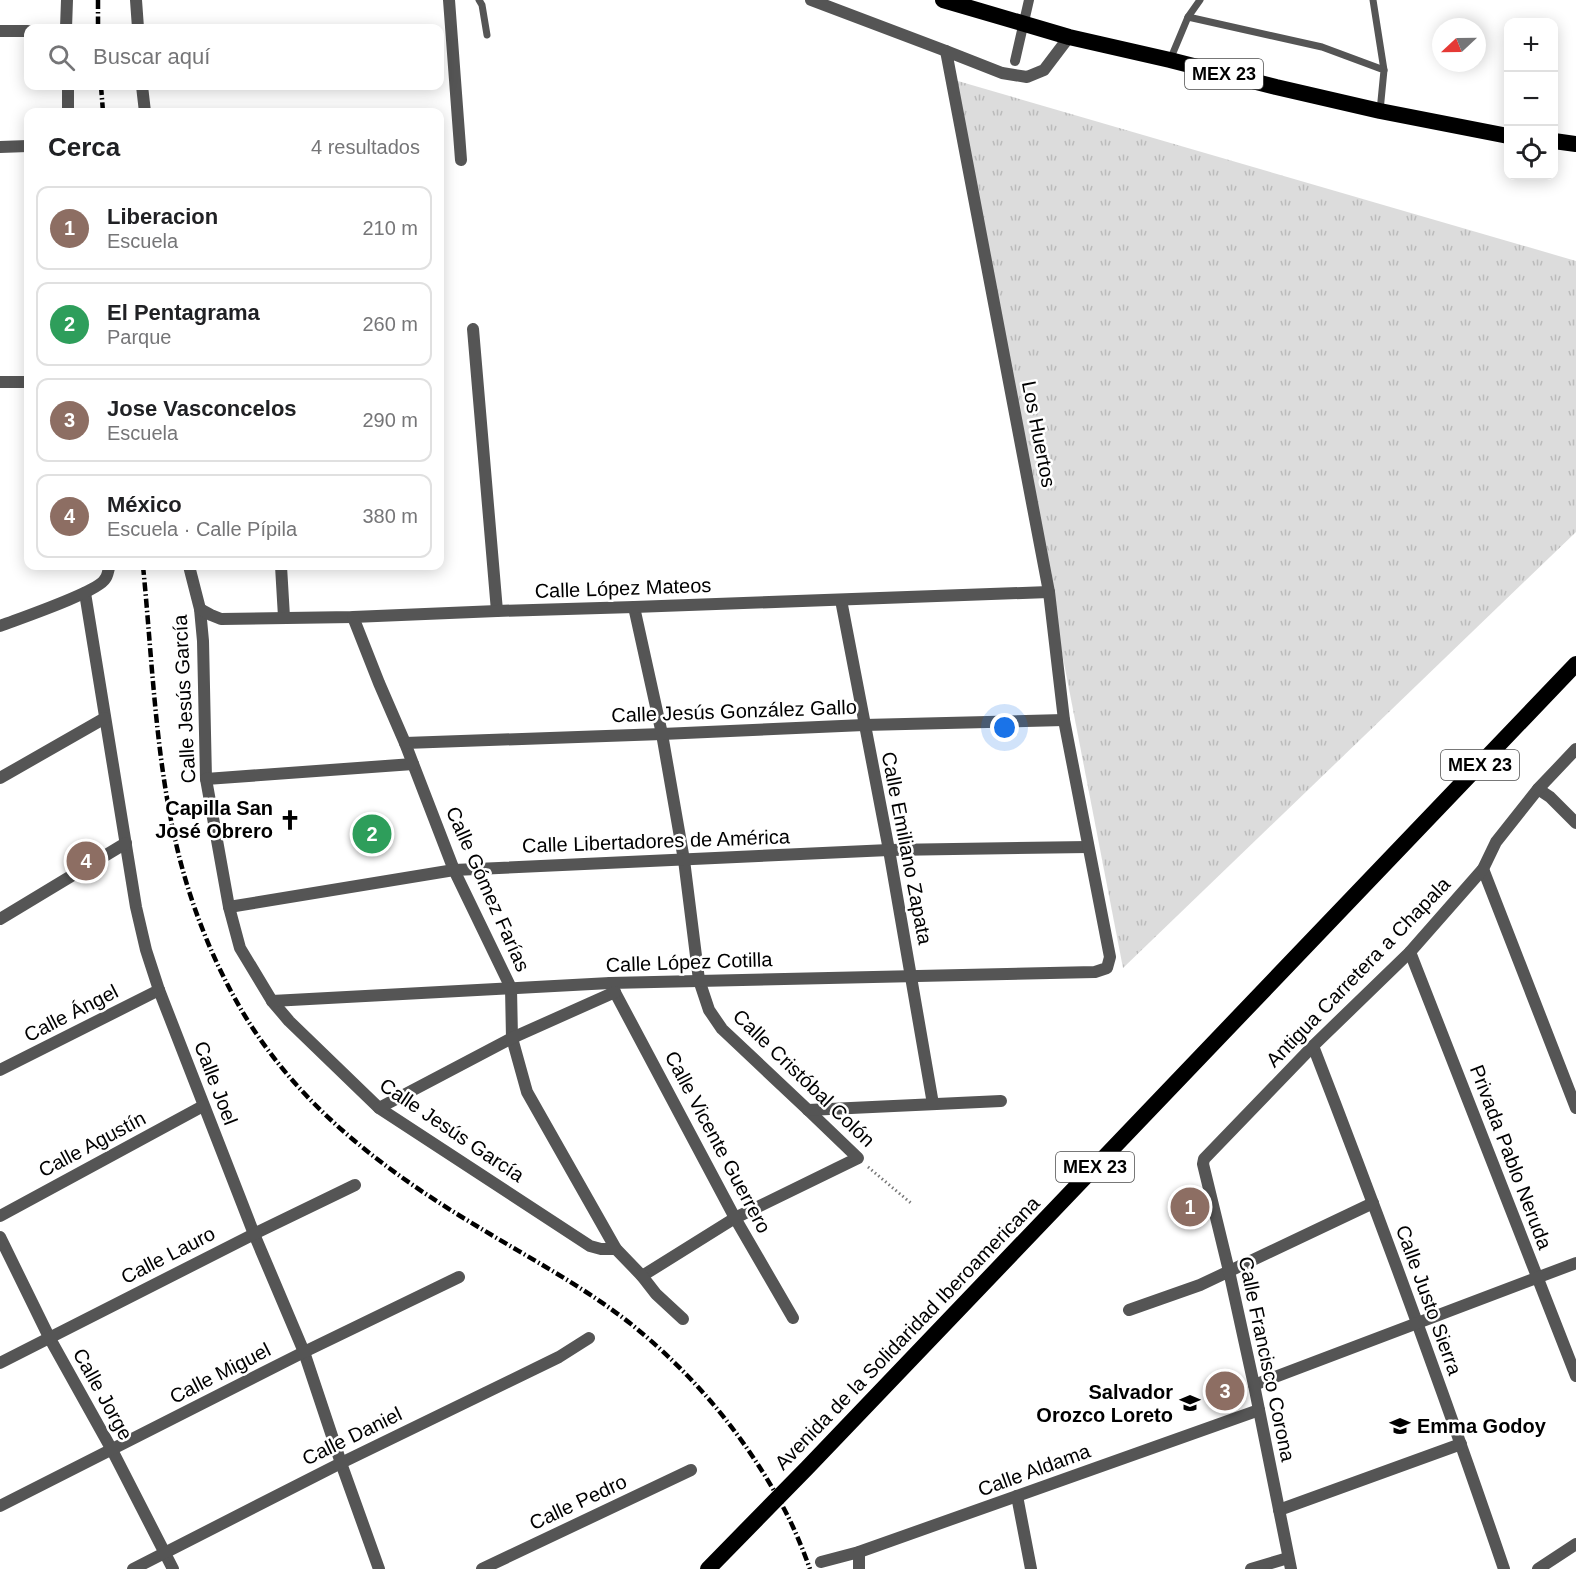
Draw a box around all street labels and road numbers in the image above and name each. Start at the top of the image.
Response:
road number: MEX 23 [1185,59,1263,89]
street label: Los Huertos [1018,379,1060,489]
street label: Calle López Mateos [534,574,712,602]
street label: Calle Jesús García [169,613,199,784]
street label: Calle Jesús González Gallo [611,696,857,726]
street label: Calle Emiliano Zapata [878,750,937,947]
road number: MEX 23 [1441,750,1519,780]
street label: Calle Gómez Farías [442,803,534,975]
street label: Calle Libertadores de América [522,825,791,857]
street label: Antigua Carretera a Chapala [1262,872,1455,1071]
street label: Calle López Cotilla [605,948,774,976]
street label: Calle Ángel [20,980,122,1046]
street label: Calle Cristóbal Colón [729,1005,879,1151]
street label: Calle Joel [190,1038,242,1128]
street label: Calle Vicente Guerrero [661,1047,775,1237]
street label: Privada Pablo Neruda [1466,1062,1557,1253]
street label: Calle Jesús García [376,1074,529,1187]
street label: Calle Agustín [35,1107,149,1181]
road number: MEX 23 [1056,1152,1134,1182]
street label: Avenida de la Solidaridad Iberoamericana [770,1191,1044,1474]
street label: Calle Lauro [117,1222,219,1288]
street label: Calle Justo Sierra [1392,1222,1467,1379]
street label: Calle Francisco Corona [1235,1255,1300,1464]
street label: Calle Miguel [166,1338,274,1408]
street label: Calle Jorge [69,1344,137,1444]
street label: Calle Daniel [299,1402,405,1470]
street label: Calle Aldama [975,1439,1094,1500]
street label: Calle Pedro [526,1470,630,1534]

